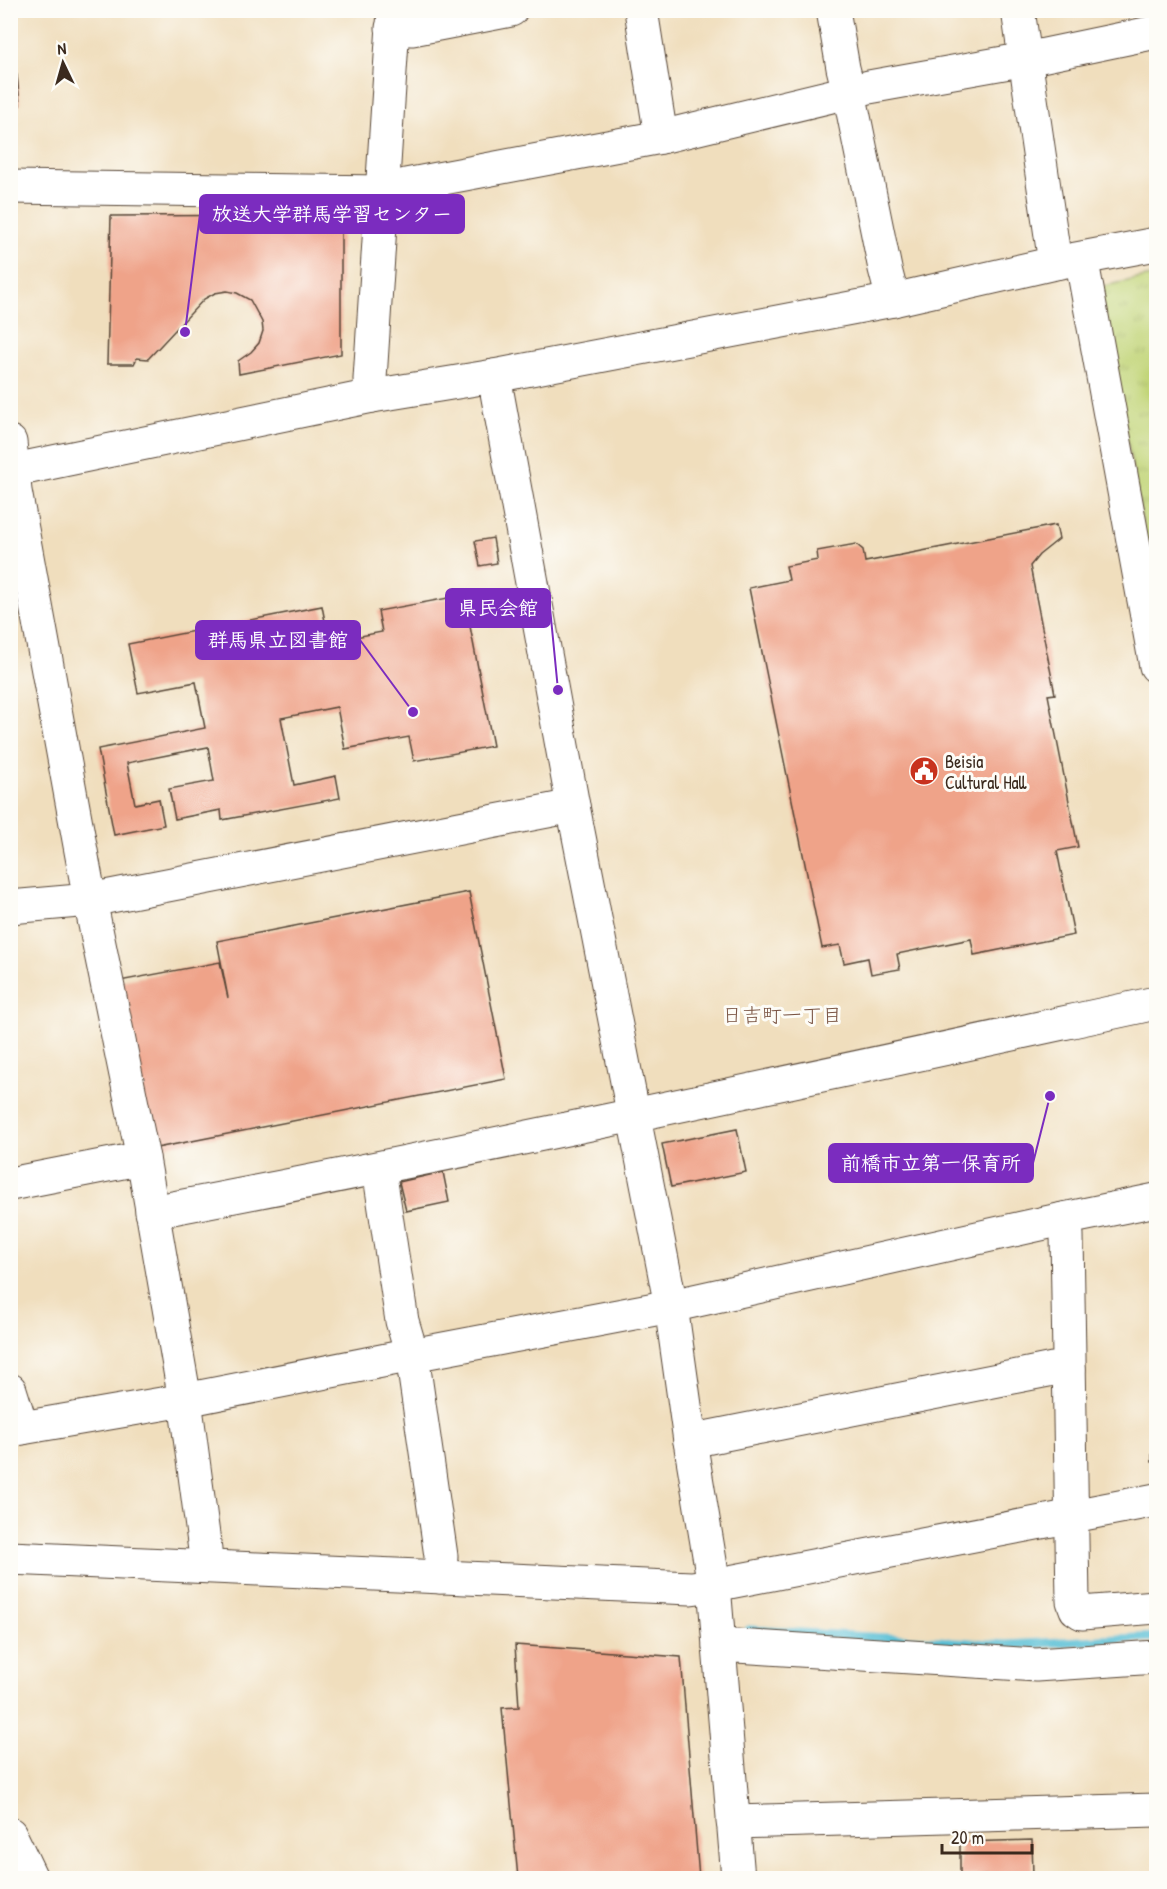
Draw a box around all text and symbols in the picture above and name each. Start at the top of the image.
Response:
north arrow [33,33,93,93]
text: N [56,37,67,59]
callout: 放送大学群馬学習センター [200,195,464,233]
text: 放送大学群馬学習センター [212,200,452,227]
callout: 県民会館 [446,589,550,627]
text: 県民会館 [458,594,538,621]
callout: 群馬県立図書館 [196,621,360,659]
text: 群馬県立図書館 [208,626,348,653]
place label: Beisia Cultural Hall [945,749,1027,795]
public building icon: Beisia Cultural Hall [908,755,940,787]
district label: 日吉町一丁目 [722,1001,842,1028]
callout: 前橋市立第一保育所 [829,1144,1033,1182]
text: 前橋市立第一保育所 [841,1149,1021,1176]
scale bar [942,1817,1032,1855]
text: 20 m [951,1825,984,1850]

